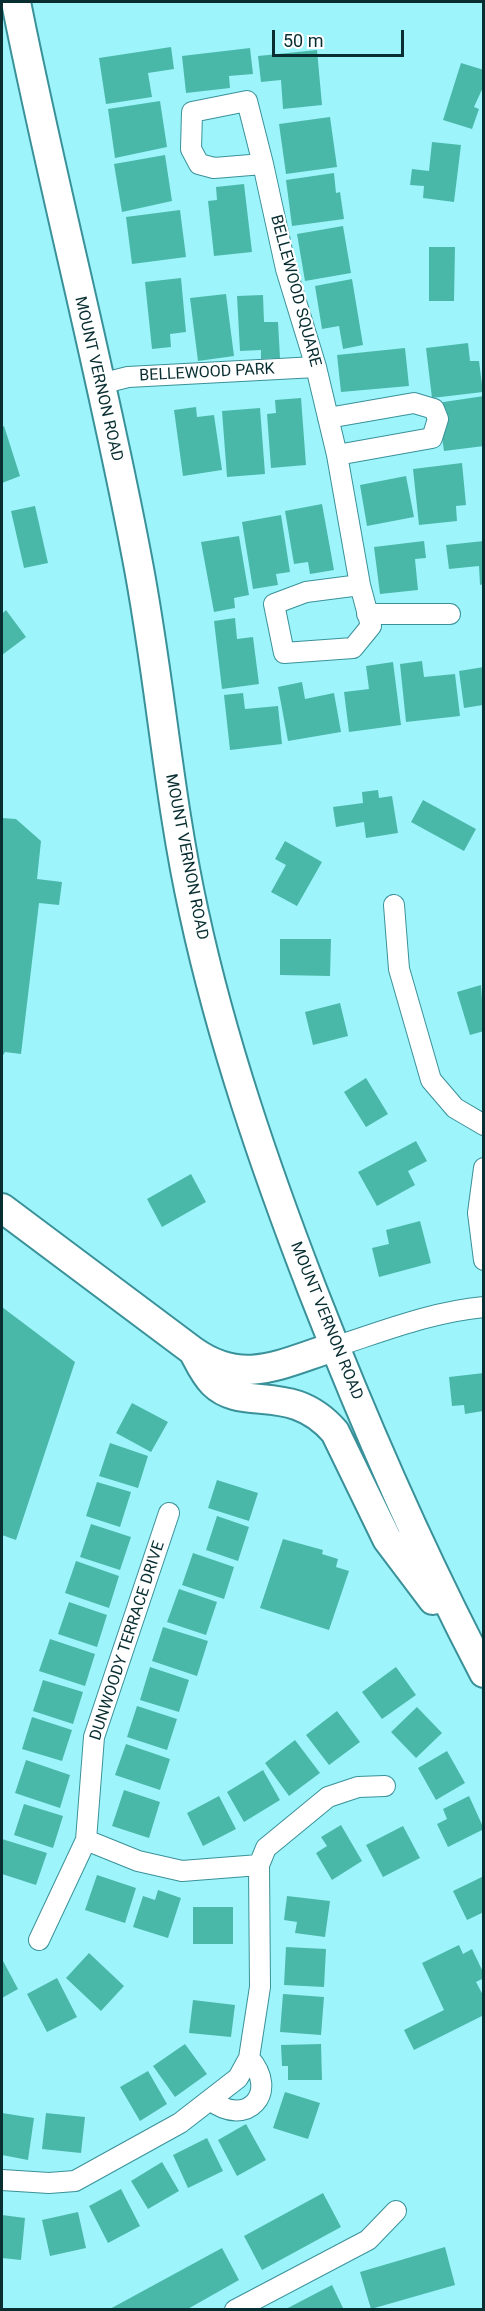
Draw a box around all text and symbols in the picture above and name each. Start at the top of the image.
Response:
scale bar [275,18,407,56]
text: 50 m [283,30,323,51]
street label: BELLEWOOD SQUARE [266,213,324,369]
street label: MOUNT VERNON ROAD [70,295,126,463]
street label: BELLEWOOD PARK [139,360,275,386]
street label: MOUNT VERNON ROAD [160,772,212,942]
street label: MOUNT VERNON ROAD [286,1239,366,1403]
street label: DUNWOODY TERRACE DRIVE [87,1539,169,1743]

